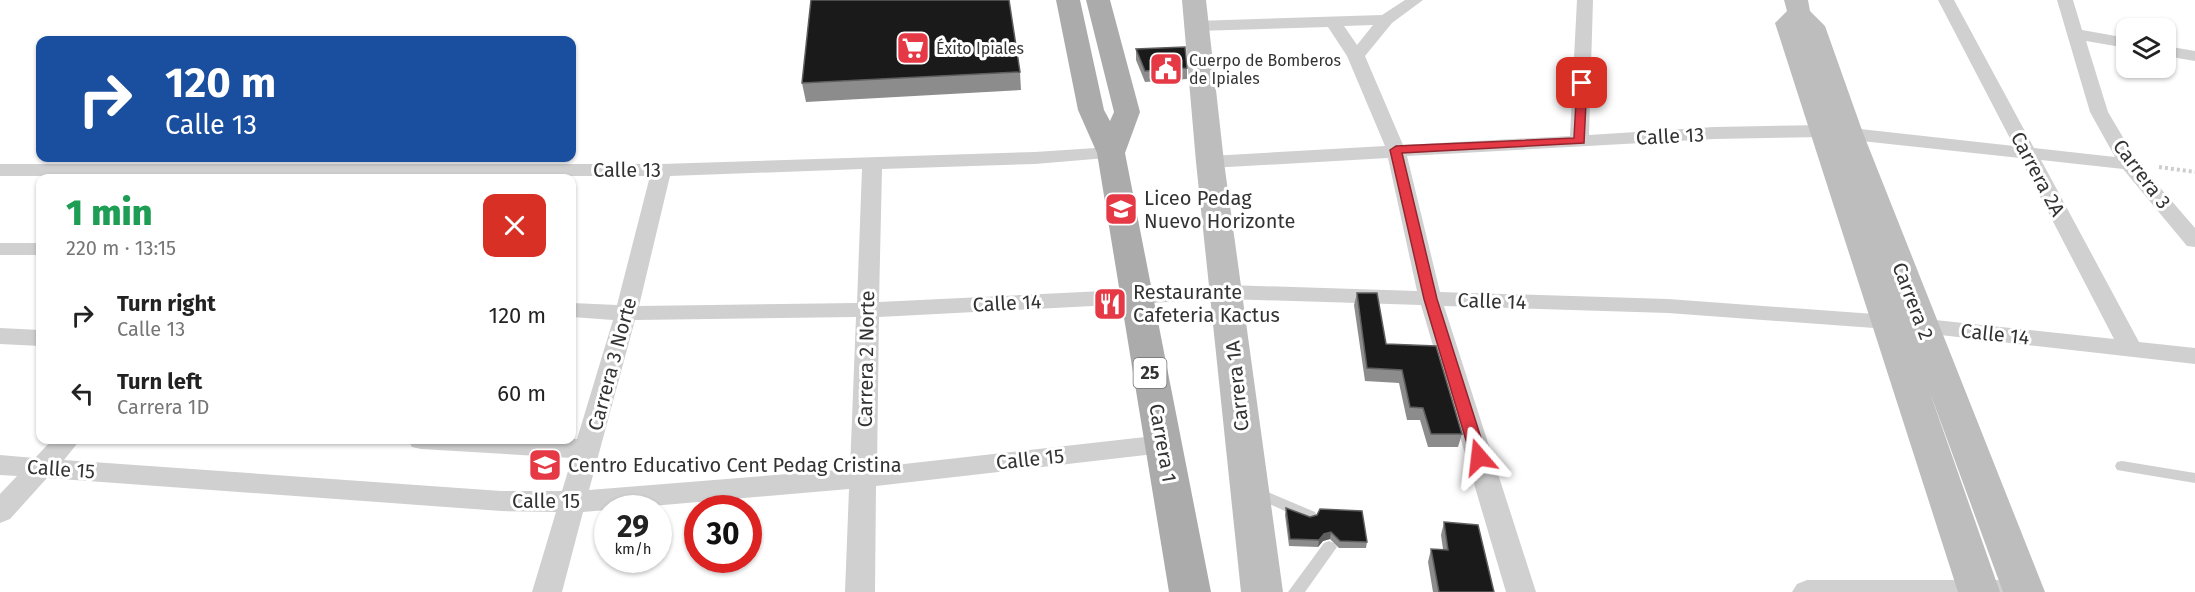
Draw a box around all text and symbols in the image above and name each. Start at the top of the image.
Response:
map controls [2116,18,2176,78]
button: layers [2116,18,2176,78]
supermarket icon: Éxito Ipiales [895,30,931,66]
place label: Éxito Ipiales [936,38,1024,58]
public building icon: Cuerpo de Bomberos de Ipiales [1148,51,1184,87]
place label: Cuerpo de Bomberos de Ipiales [1189,51,1341,88]
pin [1556,57,1607,108]
text: 120 m [165,58,276,108]
icon: right [66,60,144,138]
icon: arrive [1565,66,1598,99]
text: Calle 13 [165,109,257,141]
street label: Calle 13 [1635,122,1705,150]
street label: Carrera 2A [2006,128,2070,221]
street label: Carrera 3 [2108,135,2176,213]
street label: Calle 13 [593,158,661,182]
place label: Liceo Pedag Nuevo Horizonte [1144,186,1295,233]
text: 1 min [66,191,152,235]
school or university icon: Liceo Pedag Nuevo Horizonte [1103,191,1139,227]
button: close [483,194,546,257]
text: 220 m · 13:15 [66,236,176,260]
street label: Carrera 2 [1887,259,1939,343]
place label: Restaurante Cafeteria Kactus [1133,280,1280,327]
restaurant icon: Restaurante Cafeteria Kactus [1092,286,1128,322]
street label: Calle 14 [1457,288,1527,314]
street label: Calle 14 [972,289,1042,317]
text: Turn right [117,290,216,317]
street label: Carrera 2 Norte [853,290,879,428]
street label: Carrera 3 Norte [583,295,641,433]
icon: right [66,299,99,332]
text: 120 m [489,302,546,329]
text: Calle 13 [117,317,185,341]
street label: Calle 14 [1960,318,2031,350]
street label: Carrera 1A [1220,339,1254,432]
road number: 25 [1134,358,1166,388]
text: Turn left [117,368,202,395]
icon: left [66,377,99,410]
text: 60 m [497,380,546,407]
text: Carrera 1D [117,395,209,419]
street label: Carrera 1 [1144,402,1182,484]
position arrow [1447,425,1511,489]
street label: Calle 15 [995,444,1065,474]
school or university icon: Centro Educativo Cent Pedag Cristina [527,447,563,483]
place label: Centro Educativo Cent Pedag Cristina [568,453,902,477]
street label: Calle 15 [26,455,96,483]
street label: Calle 15 [512,489,580,513]
speed limit sign: 30 [684,495,762,573]
text: 29 [617,509,649,545]
text: km/h [614,540,652,558]

